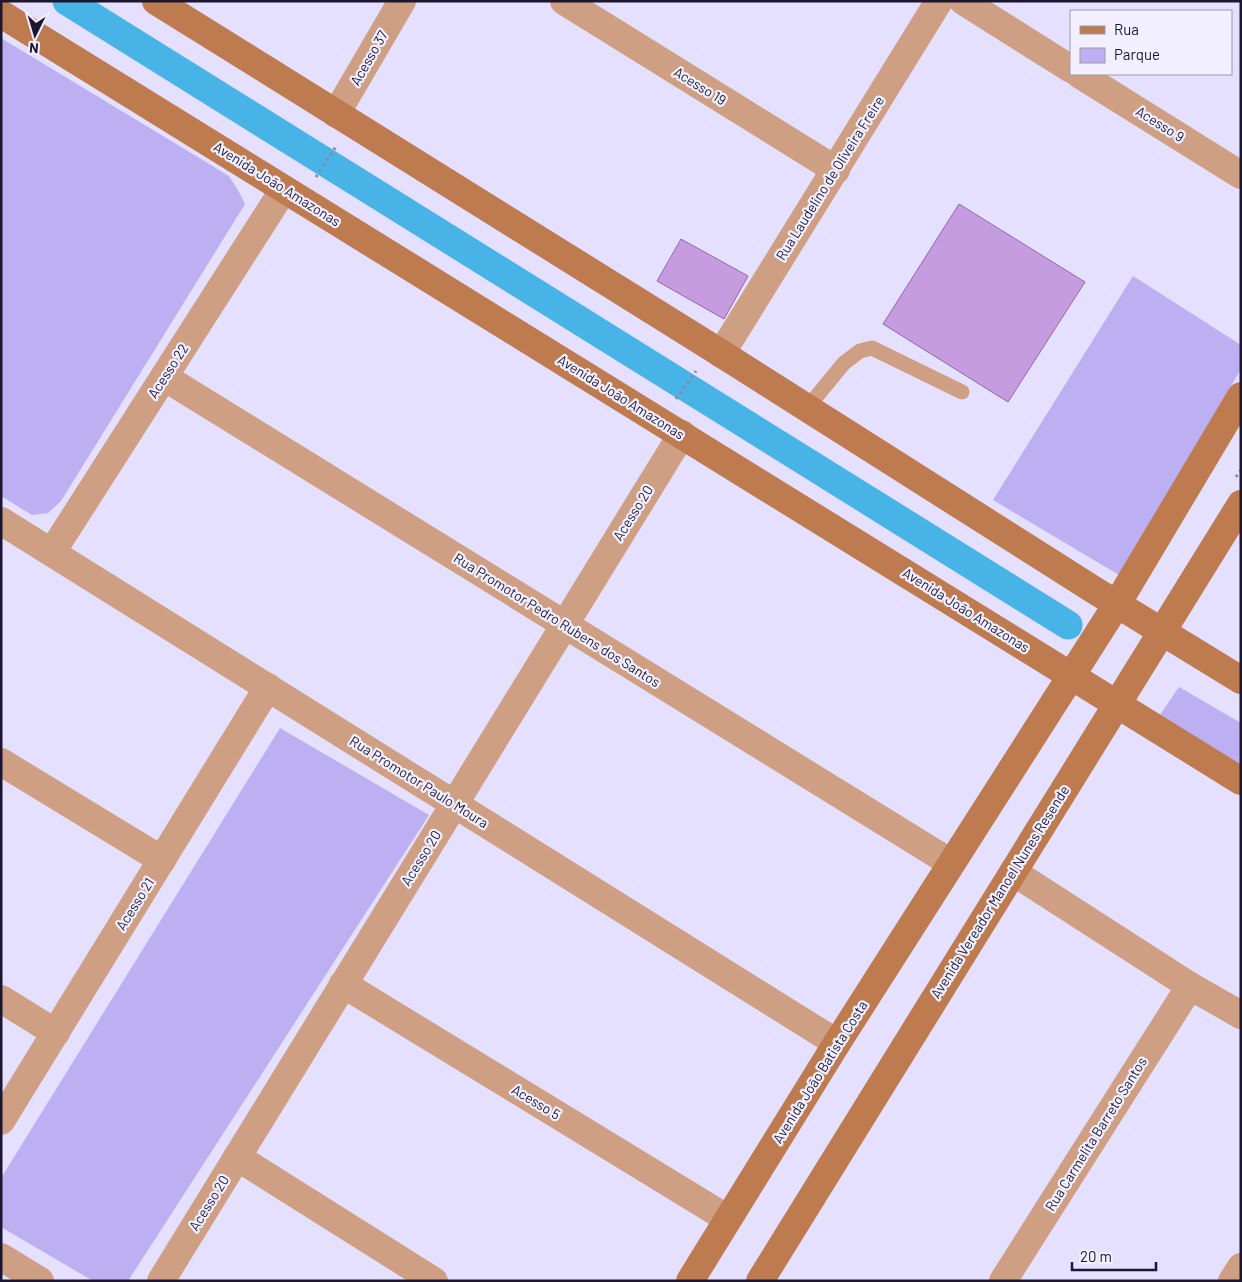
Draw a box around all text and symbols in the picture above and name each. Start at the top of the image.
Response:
north arrow [10,10,60,60]
legend [1070,10,1232,75]
text: Rua [1114,20,1139,38]
street label: Acesso 37 [346,27,391,88]
text: N [28,40,39,57]
text: Parque [1114,45,1160,63]
street label: Acesso 19 [671,63,730,108]
street label: Rua Laudelino de Oliveira Freire [772,92,887,263]
street label: Acesso 9 [1133,102,1188,145]
street label: Avenida João Amazonas [211,138,344,230]
street label: Acesso 22 [144,340,191,401]
street label: Avenida João Amazonas [555,351,688,443]
street label: Acesso 20 [609,482,656,544]
street label: Rua Promotor Pedro Rubens dos Santos [451,549,664,691]
street label: Avenida João Amazonas [900,564,1033,656]
street label: Rua Promotor Paulo Moura [347,732,492,831]
street label: Avenida Vereador Manoel Nunes Resende [927,782,1073,1001]
street label: Acesso 20 [397,827,444,889]
street label: Acesso 21 [112,874,157,933]
street label: Avenida João Batista Costa [769,997,871,1146]
street label: Rua Carmelita Barreto Santos [1041,1053,1150,1214]
street label: Acesso 5 [509,1080,564,1123]
street label: Acesso 20 [185,1172,232,1234]
scale bar [1072,1240,1156,1272]
text: 20 m [1080,1247,1112,1265]

